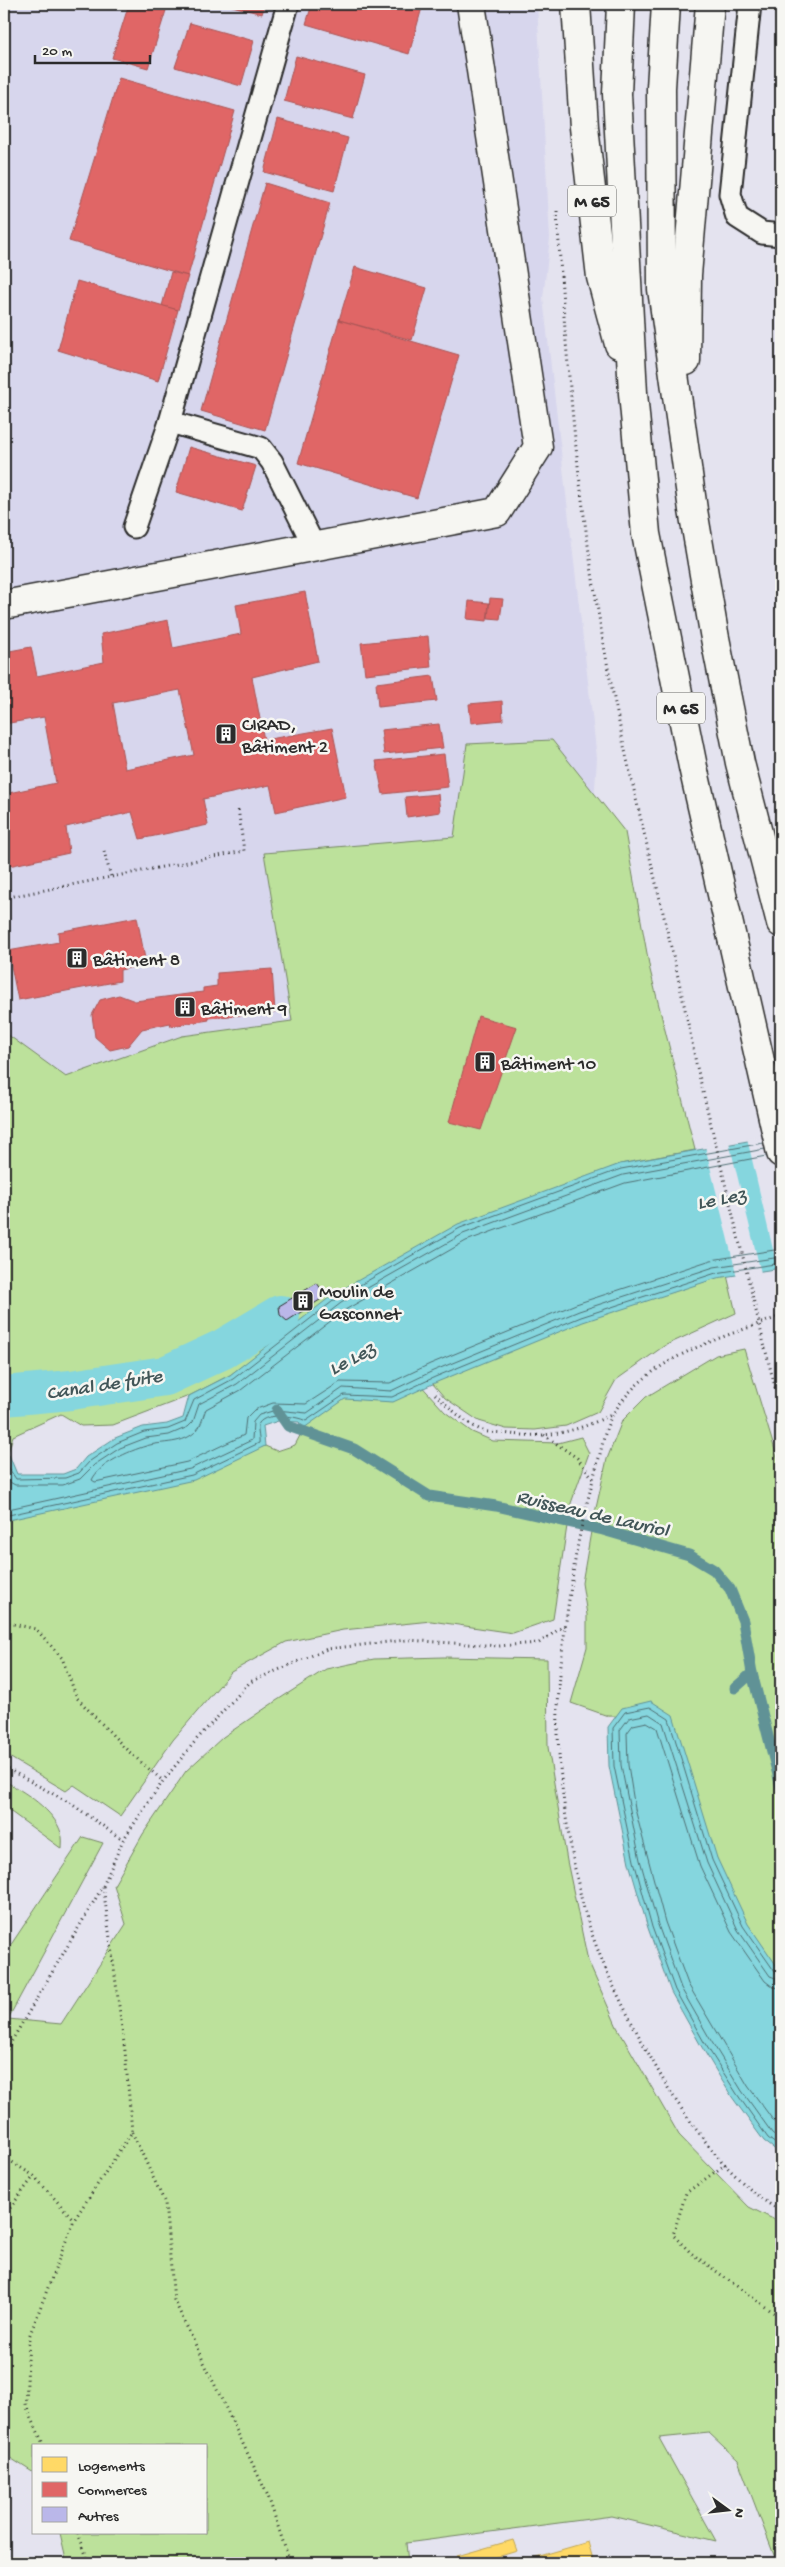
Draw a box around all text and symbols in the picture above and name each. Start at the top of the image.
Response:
scale bar [35,32,150,64]
text: 20 m [42,43,72,61]
road number: M 65 [568,186,616,217]
road number: M 65 [657,692,705,724]
place label: CIRAD, Bâtiment 2 [241,715,328,760]
building icon: CIRAD, Bâtiment 2 [214,722,238,746]
building icon: Bâtiment 8 [65,946,89,970]
place label: Bâtiment 8 [92,950,180,973]
building icon: Bâtiment 9 [173,995,197,1019]
place label: Bâtiment 9 [200,999,288,1022]
building icon: Bâtiment 10 [473,1050,497,1074]
place label: Bâtiment 10 [500,1054,596,1077]
water label: Le Lez [695,1184,749,1216]
place label: Moulin de Gasconnet [319,1282,403,1327]
building icon: Moulin de Gasconnet [291,1289,315,1313]
water label: Le Lez [326,1338,381,1382]
water label: Canal de fuite [45,1366,165,1407]
water label: Ruisseau de Lauriol [514,1487,672,1544]
legend [32,2444,208,2534]
text: Logements [78,2458,145,2476]
text: Commerces [78,2482,147,2500]
north arrow [702,2484,752,2534]
text: N [729,2506,748,2519]
text: Autres [78,2508,119,2526]

